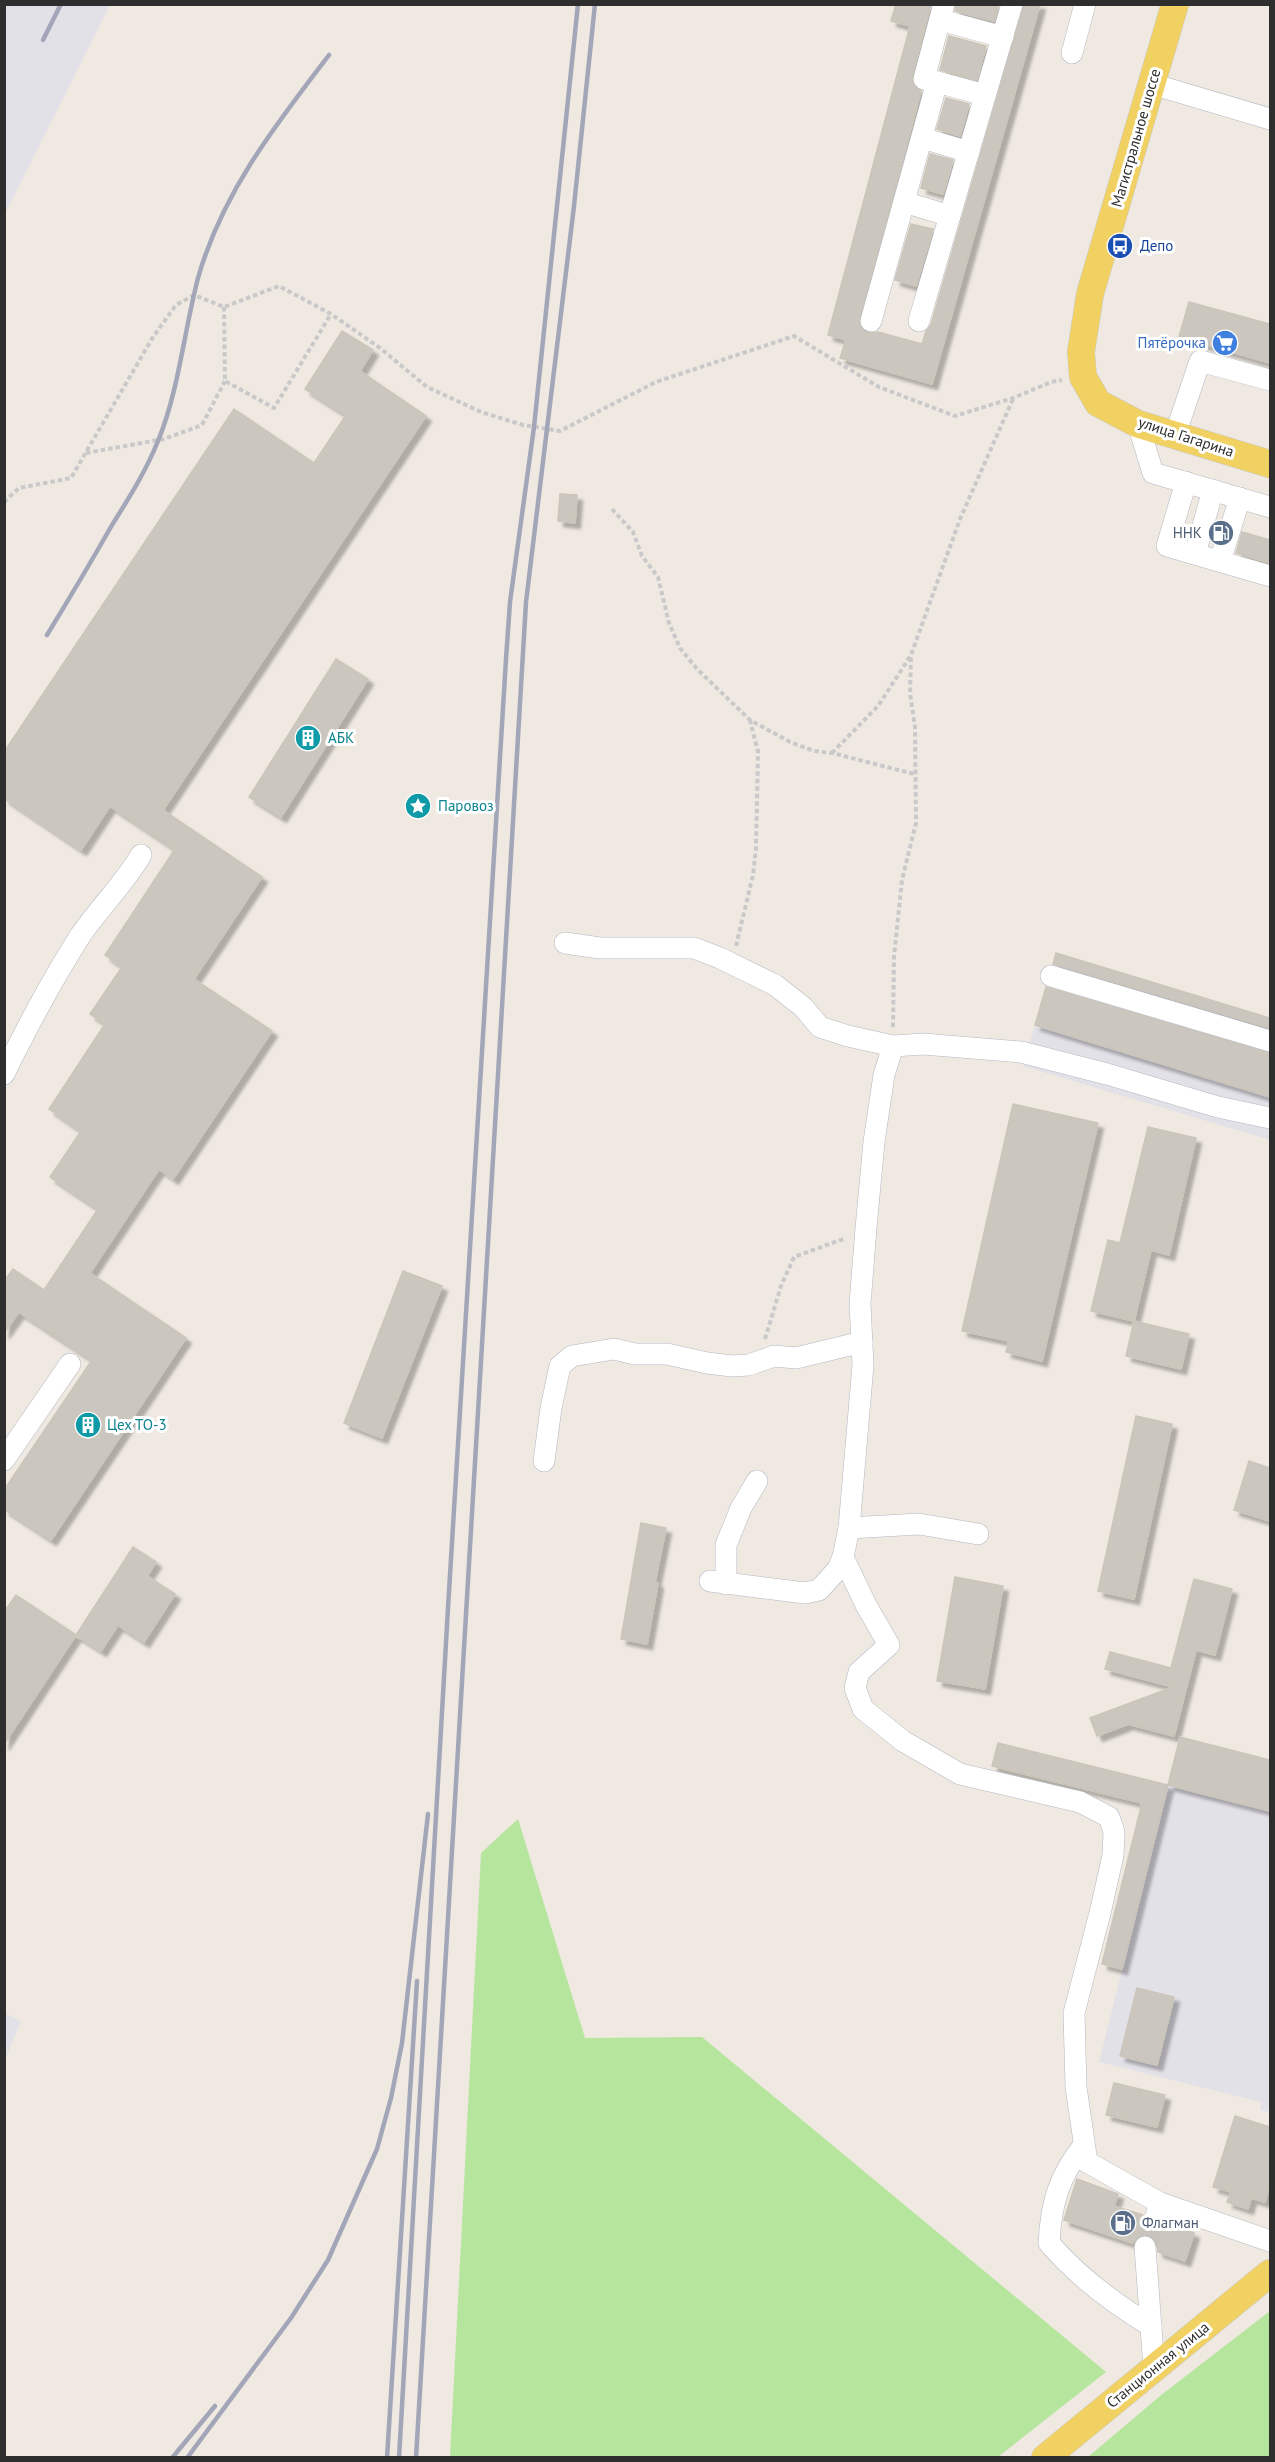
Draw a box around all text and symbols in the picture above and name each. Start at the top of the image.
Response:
street label: Магистральное шоссе [1107,67,1164,209]
bus stop icon: Депо [1105,231,1135,261]
place label: Депо [1140,236,1173,255]
supermarket icon: Пятёрочка [1210,328,1240,358]
place label: Пятёрочка [1138,333,1206,352]
street label: улица Гагарина [1136,412,1236,461]
fuel station icon: ННК [1206,518,1236,548]
place label: ННК [1173,523,1202,542]
building icon: АБК [293,723,323,753]
place label: АБК [328,728,354,747]
place icon: Паровоз [403,791,433,821]
place label: Паровоз [438,796,494,815]
building icon: Цех ТО-3 [73,1410,103,1440]
place label: Цех ТО-3 [107,1415,167,1434]
fuel station icon: Флагман [1108,2208,1138,2238]
place label: Флагман [1142,2213,1199,2232]
street label: Станционная улица [1103,2317,1213,2412]

